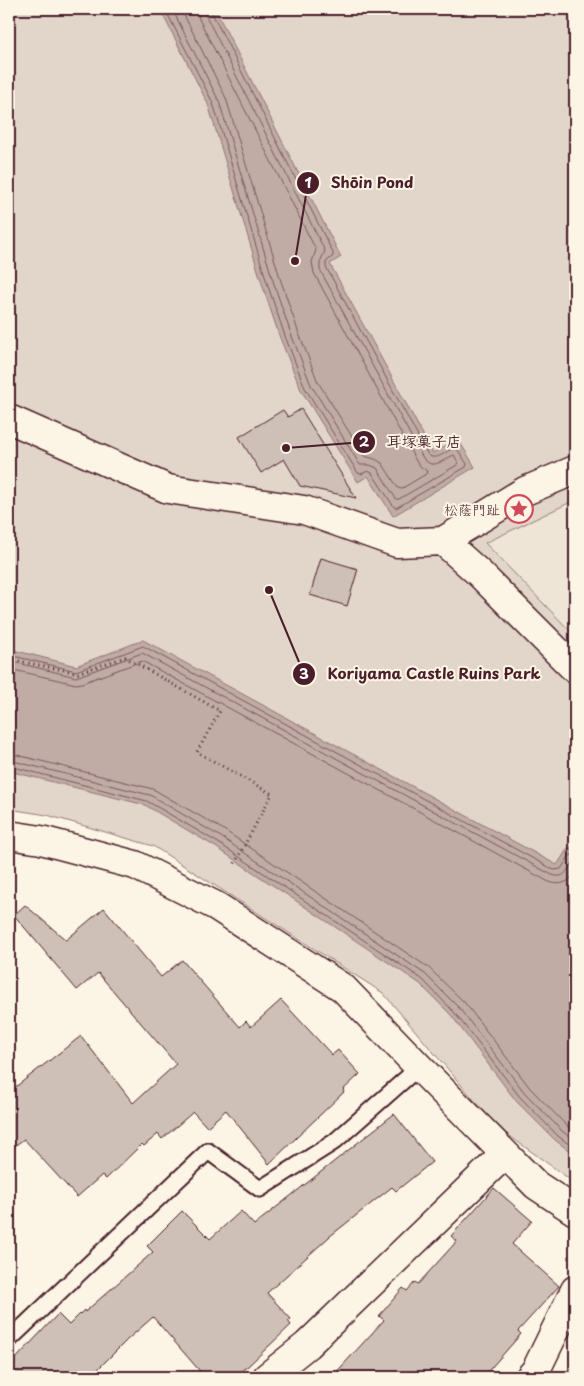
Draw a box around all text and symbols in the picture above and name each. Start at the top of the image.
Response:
callout: Shōin Pond [296,168,423,198]
text: 1 [304,170,312,193]
text: Shōin Pond [331,170,413,193]
callout: 耳塚菓子店 [352,427,472,457]
text: 2 [359,429,370,452]
text: 耳塚菓子店 [386,429,462,452]
place icon: 松蔭門趾 [504,494,534,524]
place label: 松蔭門趾 [444,499,500,520]
callout: Koriyama Castle Ruins Park [291,659,551,689]
text: 3 [299,661,309,684]
text: Koriyama Castle Ruins Park [327,661,541,684]

